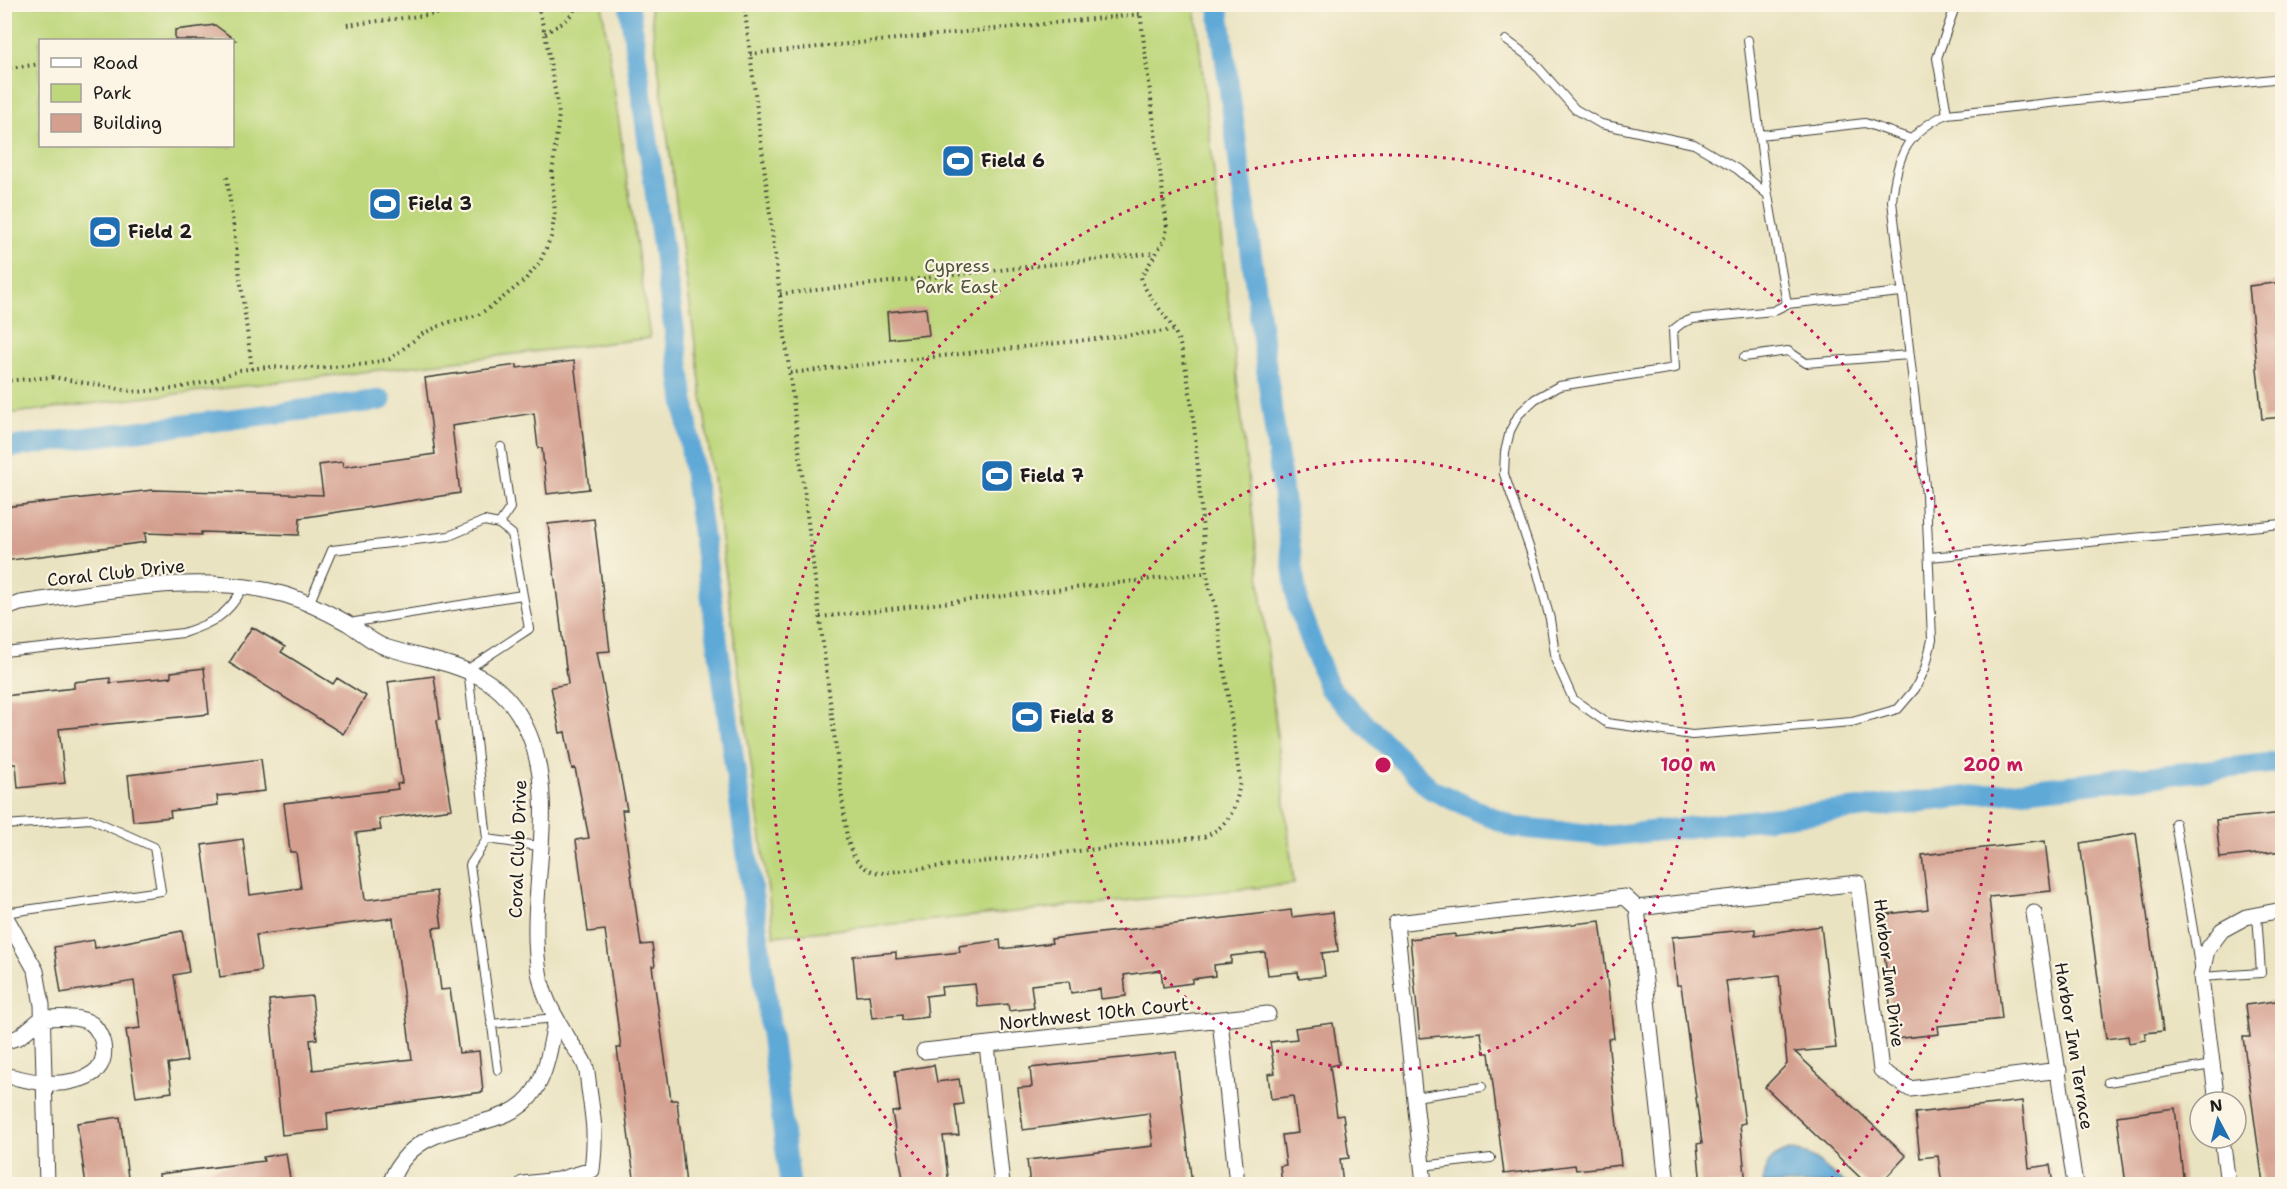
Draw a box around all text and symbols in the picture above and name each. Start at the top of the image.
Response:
legend [39,39,234,147]
text: Road [93,51,138,75]
text: Park [93,81,132,105]
text: Building [93,111,162,135]
sports icon: Field 6 [940,143,976,179]
place label: Field 6 [981,149,1045,173]
sports icon: Field 3 [367,186,403,222]
place label: Field 3 [408,192,472,216]
sports icon: Field 2 [87,214,123,250]
place label: Field 2 [128,220,192,244]
park label: Cypress Park East [915,254,999,299]
sports icon: Field 7 [979,458,1015,494]
place label: Field 7 [1020,464,1084,488]
street label: Coral Club Drive [46,554,186,592]
sports icon: Field 8 [1009,699,1045,735]
place label: Field 8 [1050,705,1114,729]
text: 100 m [1660,753,1716,777]
text: 200 m [1963,753,2024,777]
centre of rings [1373,755,1393,775]
street label: Coral Club Drive [504,779,532,919]
street label: Harbor Inn Drive [1868,897,1910,1049]
street label: Harbor Inn Terrace [2049,960,2099,1132]
street label: Northwest 10th Court [998,992,1190,1036]
north arrow [2188,1090,2248,1150]
text: N [2209,1094,2224,1117]

